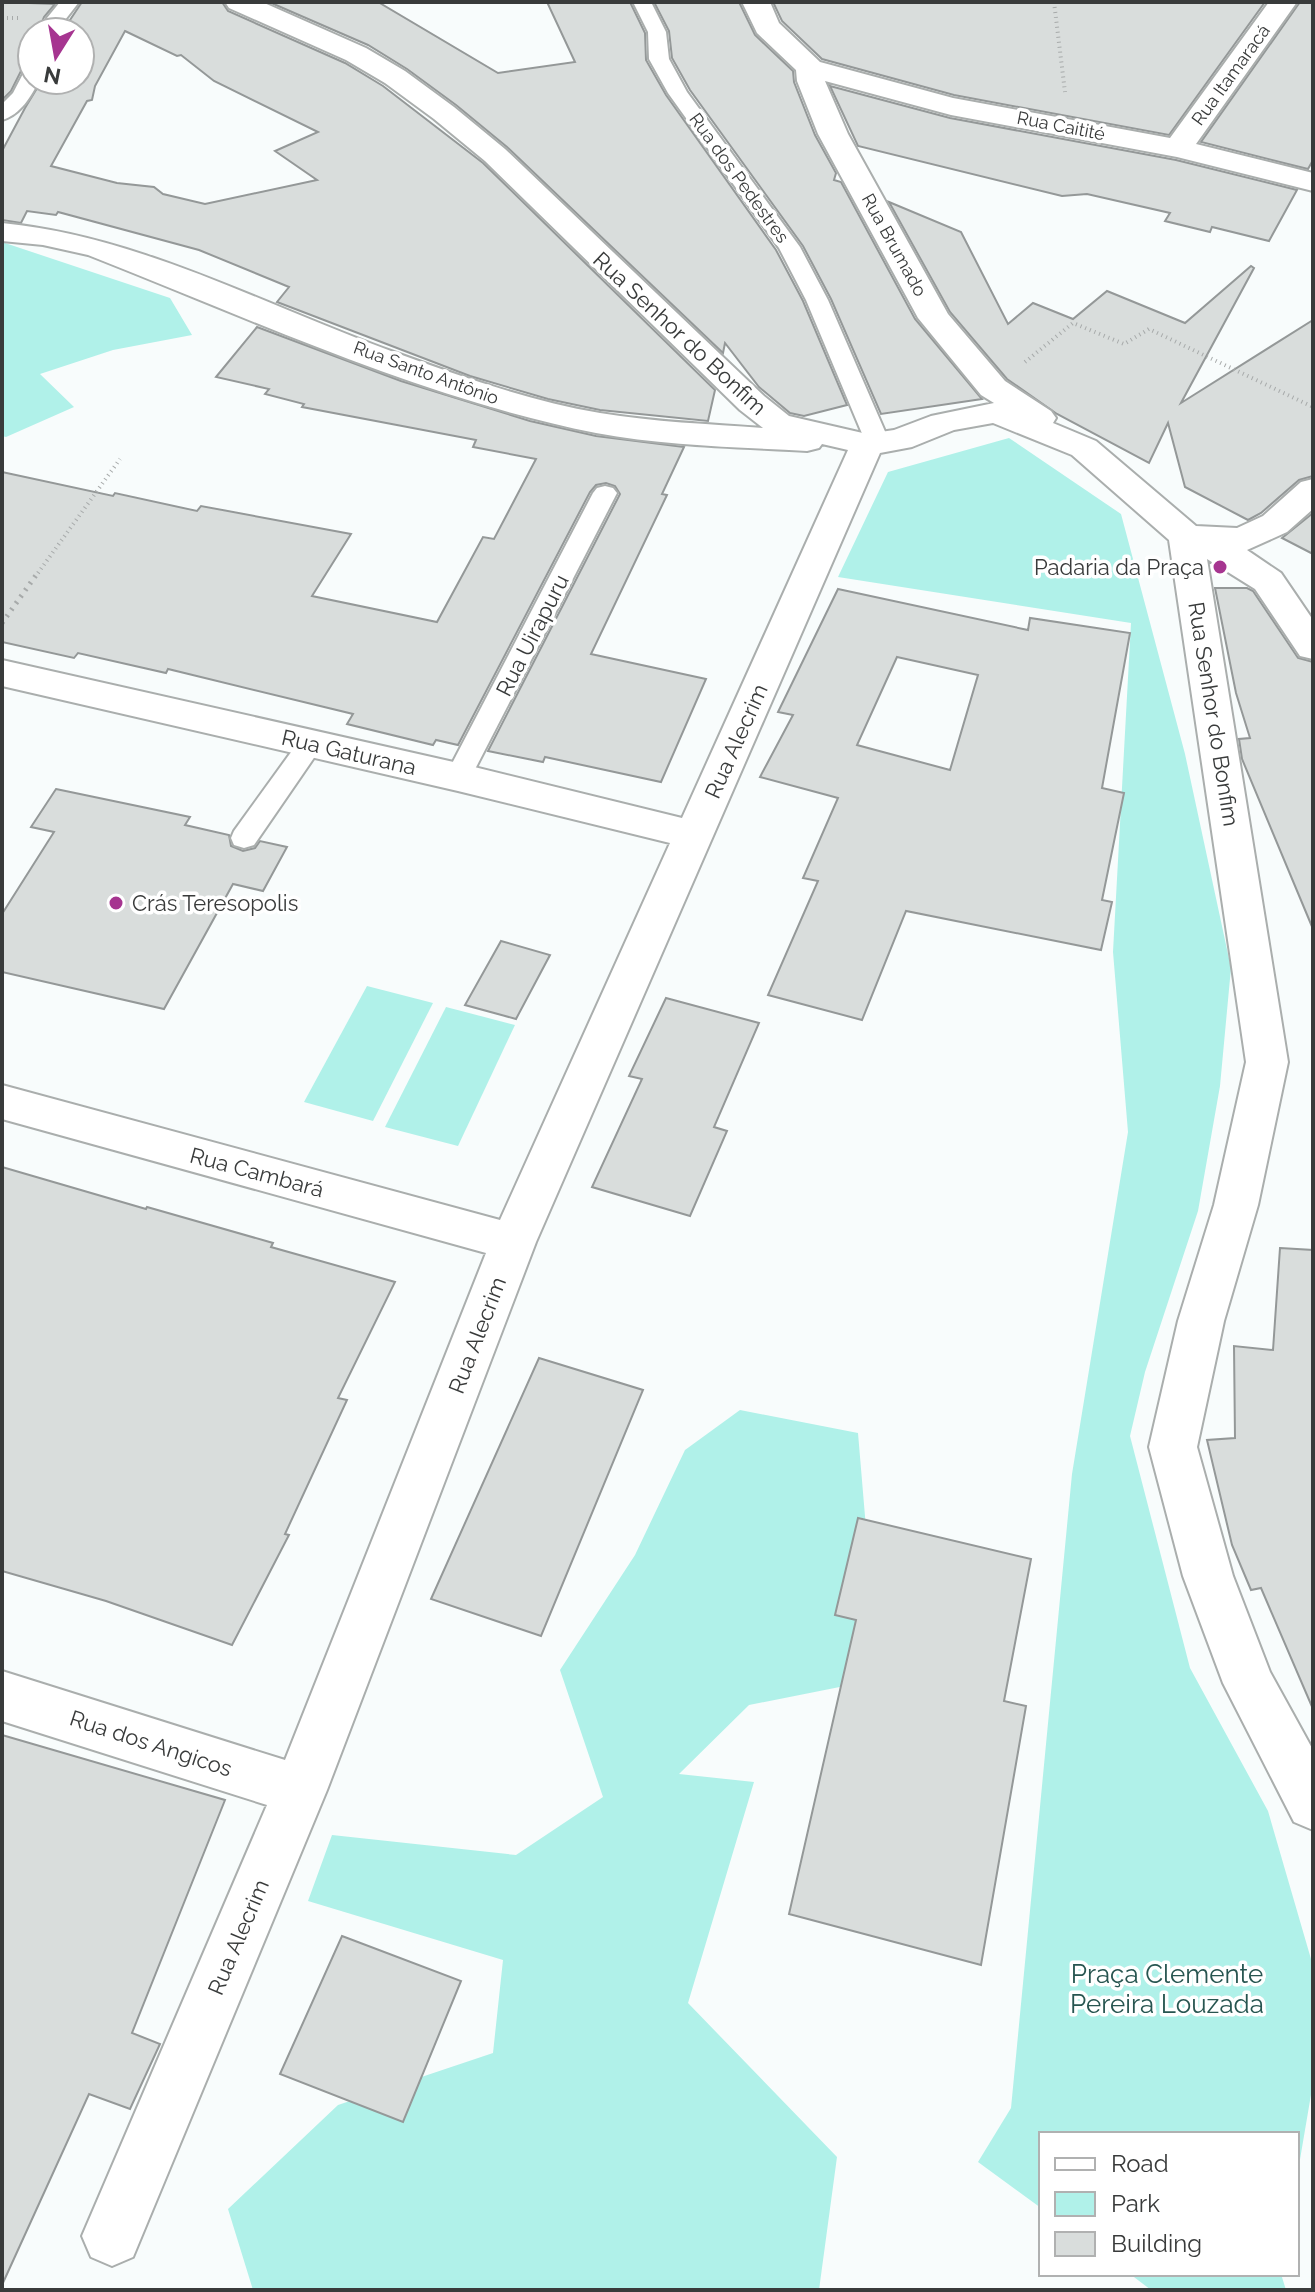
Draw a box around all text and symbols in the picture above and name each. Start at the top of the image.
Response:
north arrow [16,16,96,96]
street label: Rua Itamaracá [1187,20,1274,129]
text: N [41,61,63,90]
street label: Rua Caitité [1015,107,1107,144]
street label: Rua dos Pedestres [685,109,794,247]
street label: Rua Brumado [858,190,931,300]
street label: Rua Senhor do Bonfim [588,246,772,420]
street label: Rua Santo Antônio [351,337,502,409]
place label: Padaria da Praça [1034,554,1204,580]
marker: Padaria da Praça [1211,558,1229,576]
street label: Rua Uirapuru [490,570,574,700]
street label: Rua Senhor do Bonfim [1183,600,1245,828]
street label: Rua Alecrim [699,680,773,802]
street label: Rua Gaturana [279,724,419,780]
place label: Crás Teresopolis [132,890,298,916]
marker: Crás Teresopolis [107,894,125,912]
street label: Rua Cambará [187,1142,327,1202]
street label: Rua Alecrim [443,1273,511,1397]
street label: Rua dos Angicos [67,1705,235,1781]
street label: Rua Alecrim [202,1875,274,1999]
park label: Praça Clemente Pereira Louzada [1070,1959,1264,2019]
legend [1039,2132,1299,2276]
text: Road [1111,2149,1169,2178]
text: Park [1111,2189,1160,2218]
text: Building [1111,2229,1202,2258]

